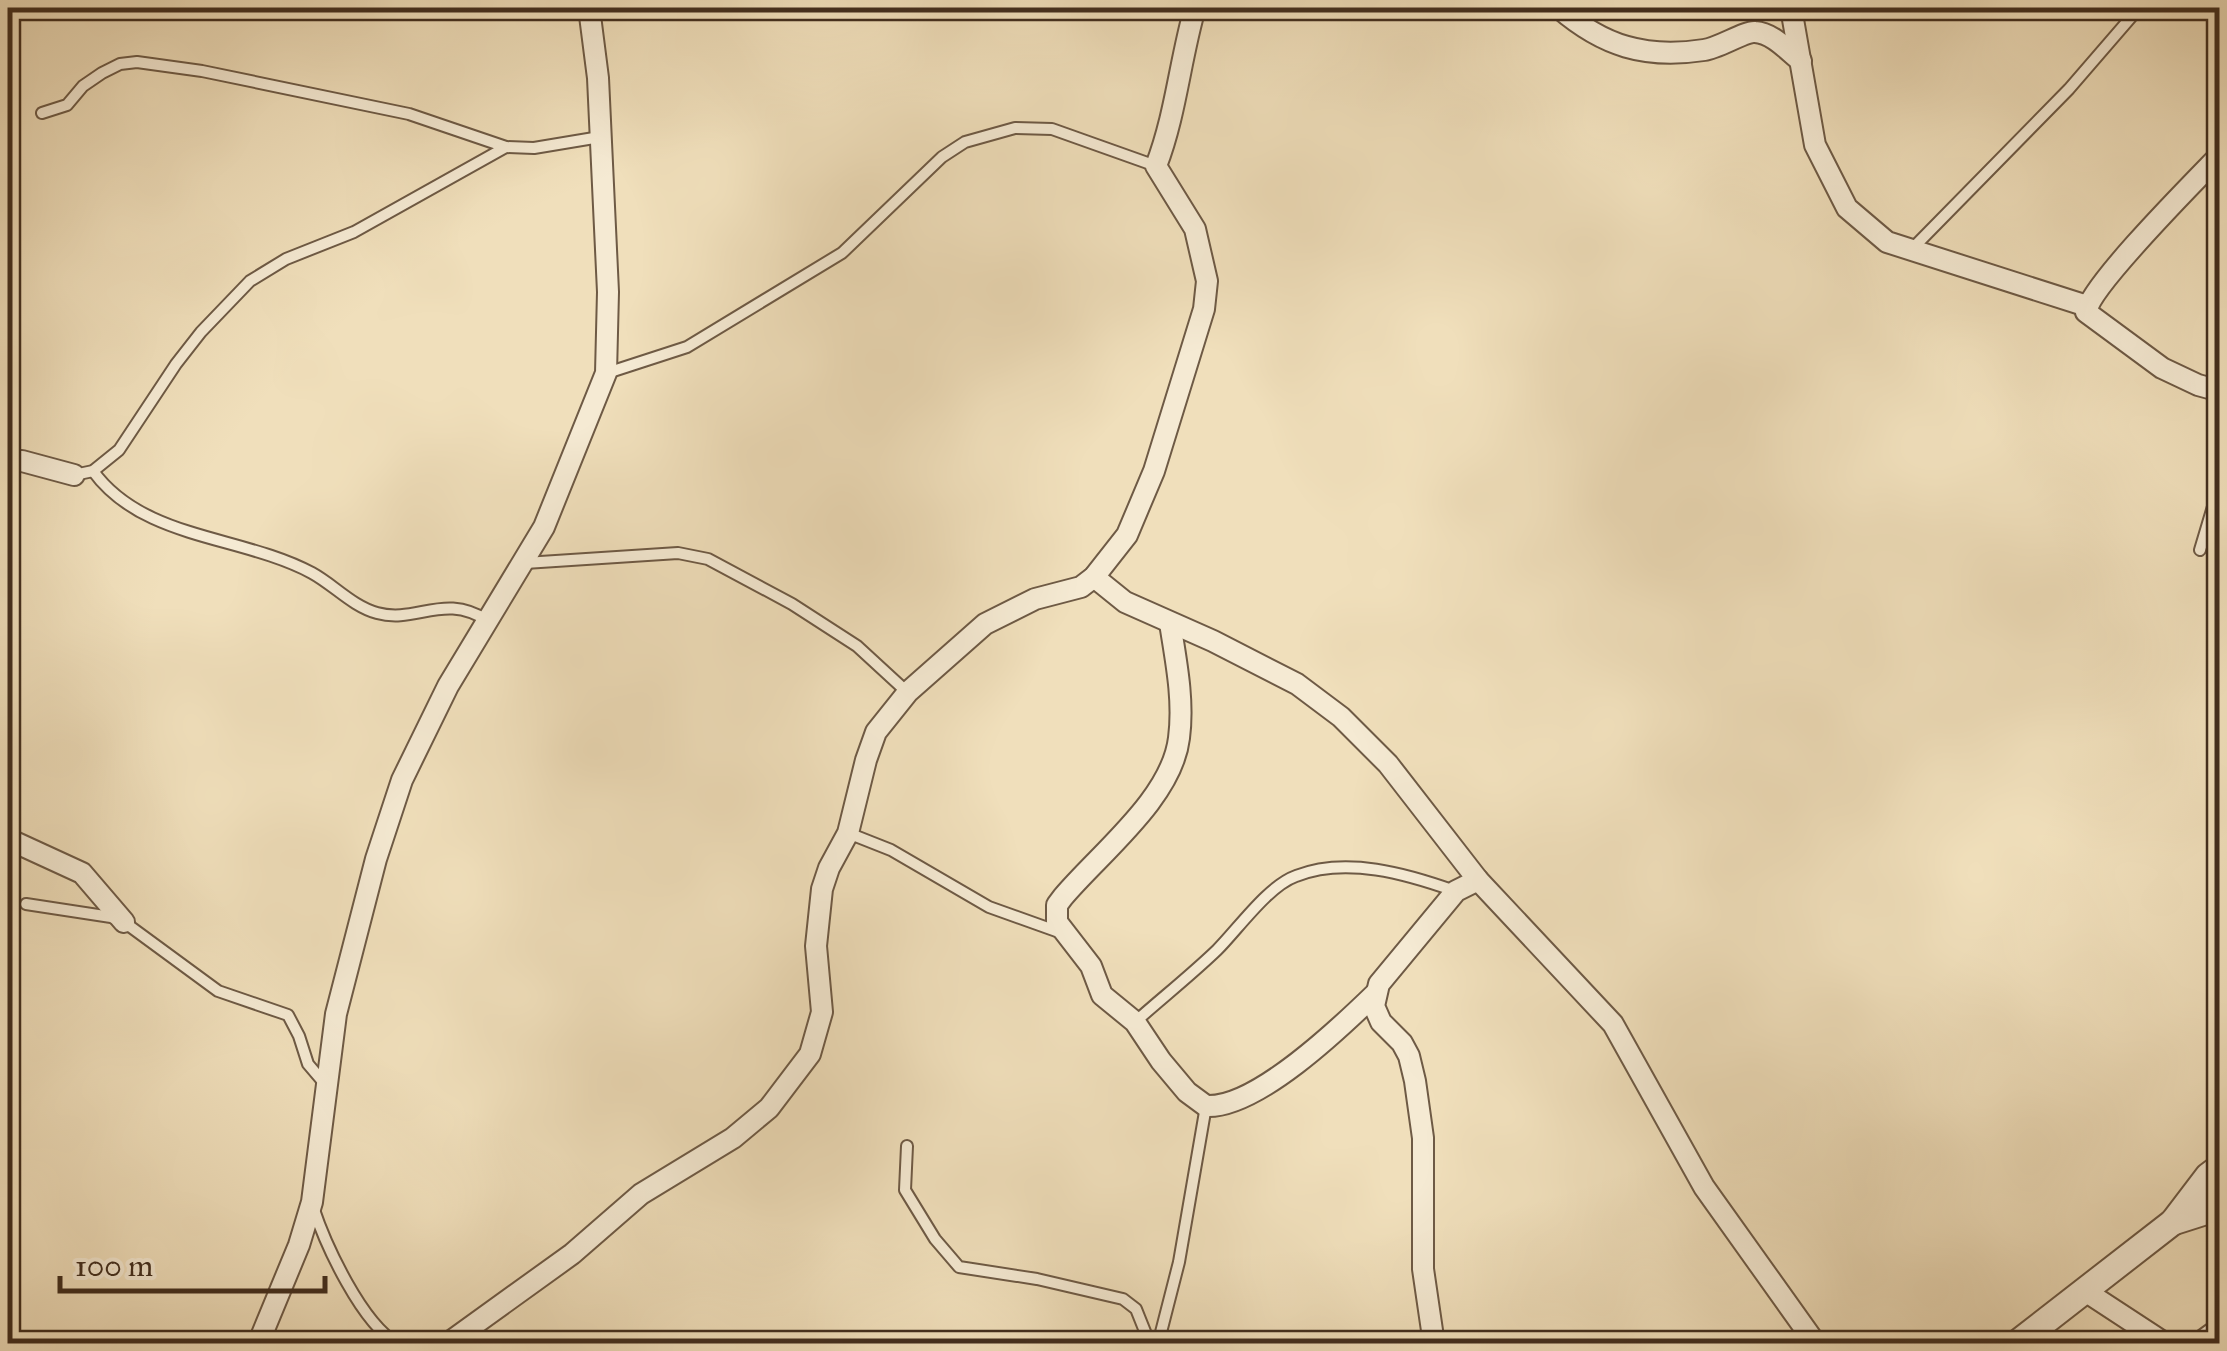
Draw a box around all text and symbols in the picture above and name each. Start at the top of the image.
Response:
scale bar [60,1231,325,1293]
text: 100 m [75,1248,153,1284]

